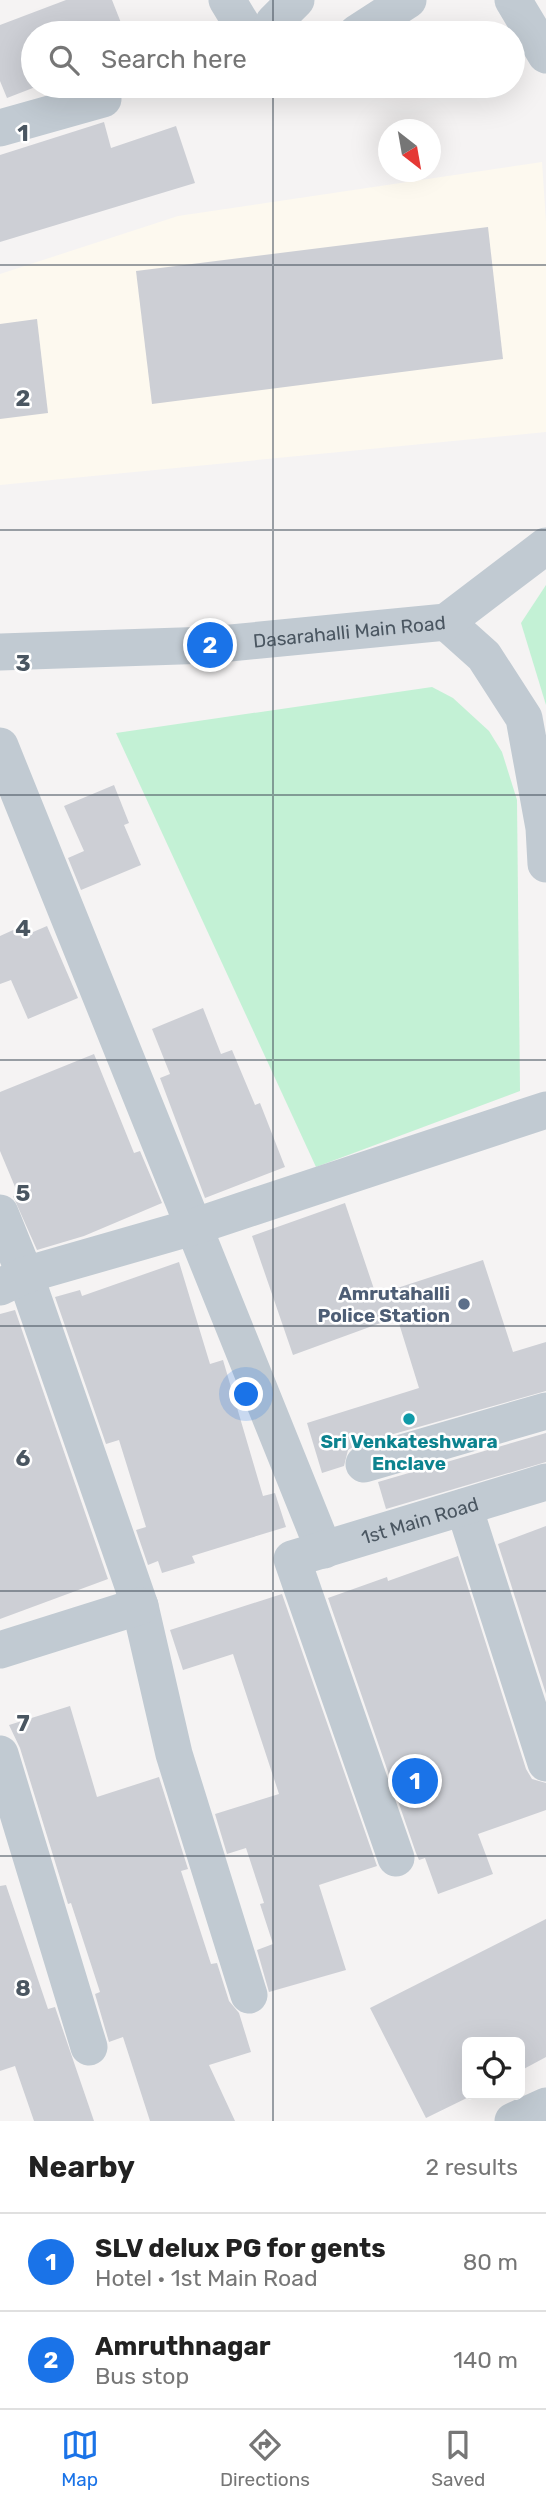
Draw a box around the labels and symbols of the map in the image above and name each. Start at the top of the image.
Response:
text: 1 [17,119,29,147]
north arrow [378,119,441,182]
text: 2 [16,384,30,412]
street label: Dasarahalli Main Road [252,611,447,652]
pin: 2 [187,619,233,671]
text: 3 [15,649,31,677]
text: 4 [15,914,31,942]
text: 5 [16,1179,31,1207]
place label: Amrutahalli Police Station [318,1282,450,1327]
marker: Amrutahalli Police Station [456,1296,472,1312]
your location [229,1377,263,1411]
marker: Sri Venkateshwara Enclave [401,1411,417,1427]
place label: Sri Venkateshwara Enclave [320,1430,498,1475]
text: 6 [16,1444,31,1472]
street label: 1st Main Road [358,1492,481,1549]
text: 7 [16,1709,30,1737]
pin: 1 [392,1755,438,1807]
text: 8 [15,1974,31,2002]

